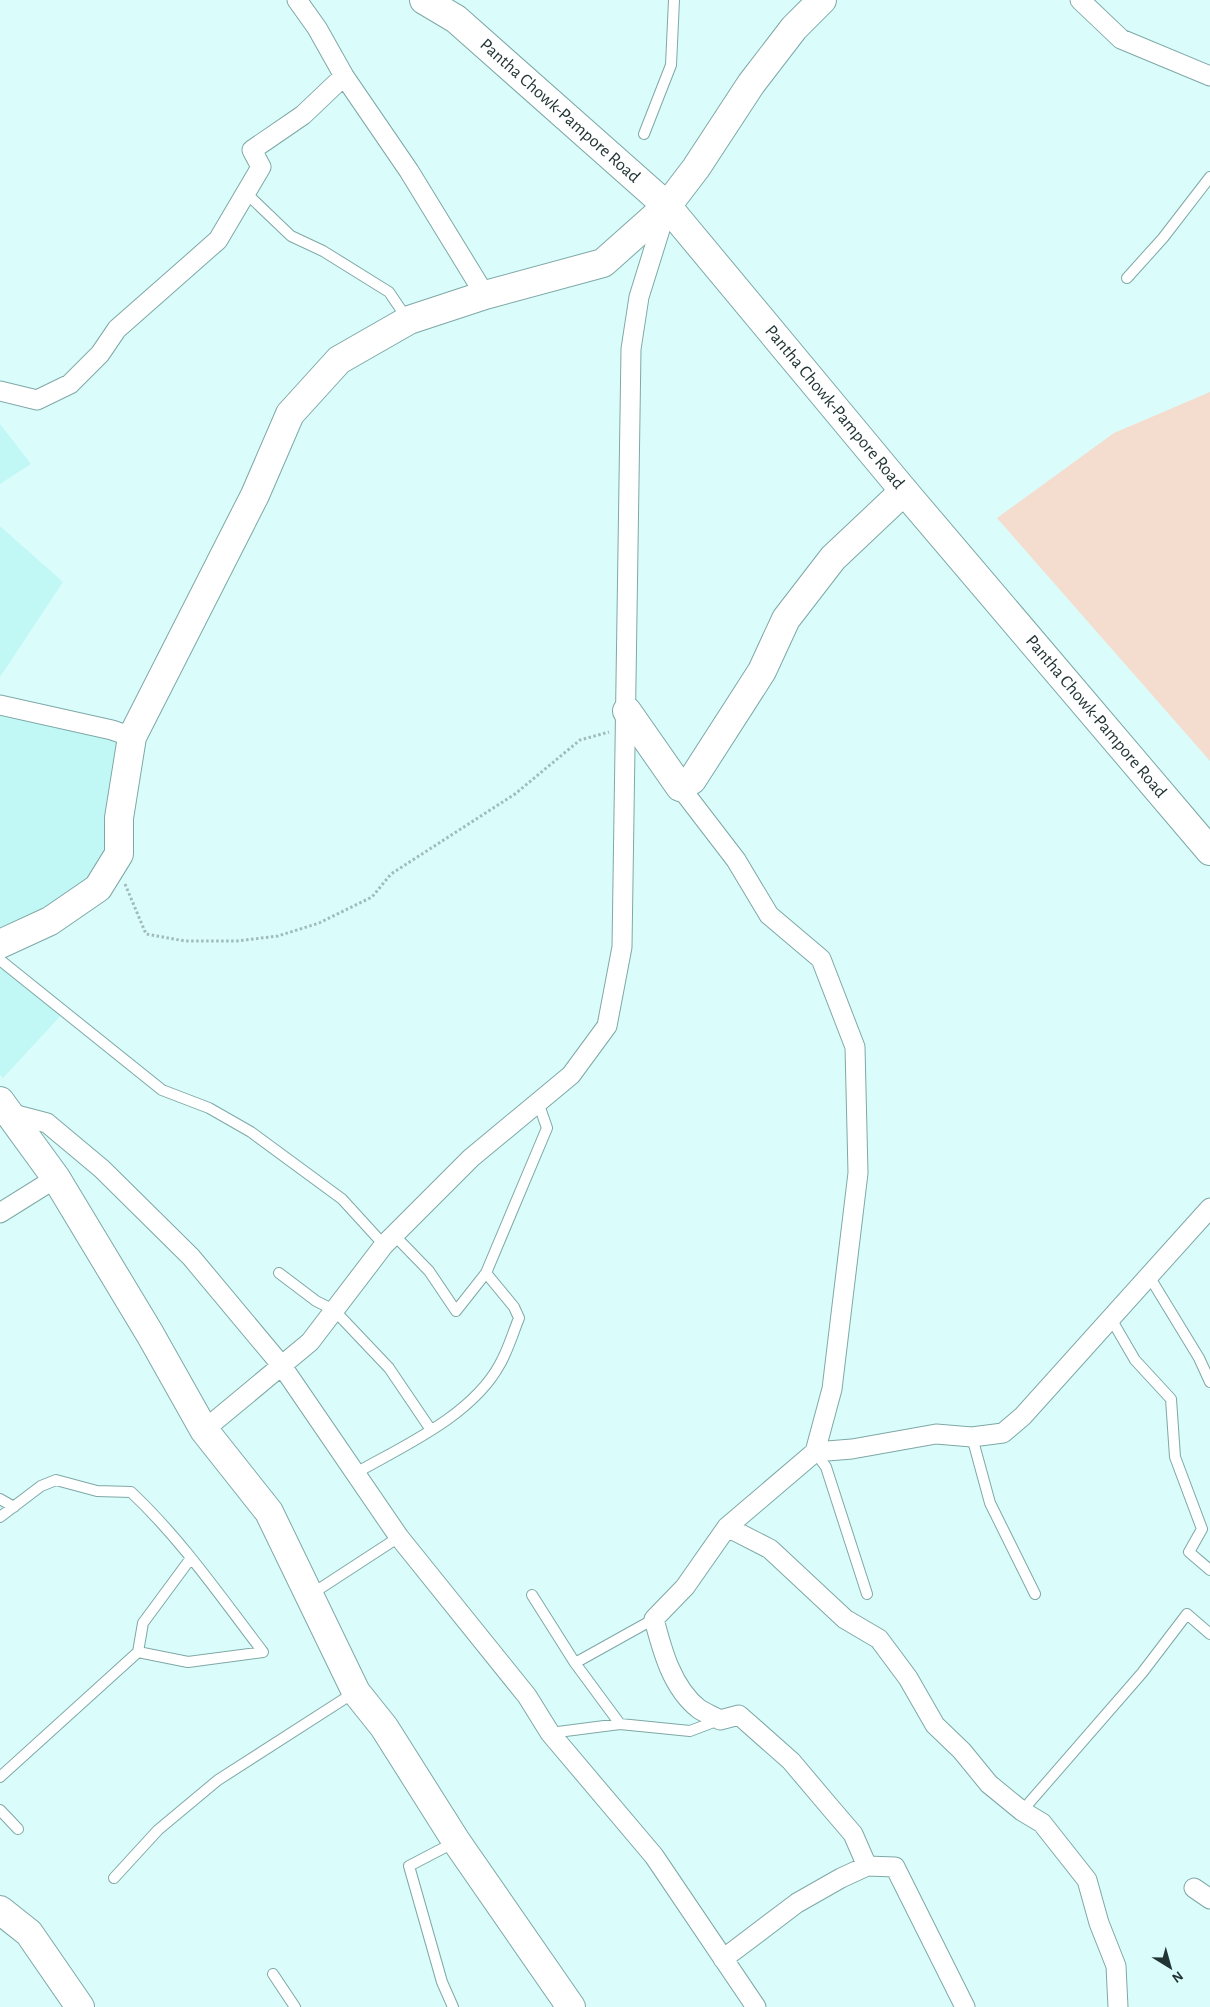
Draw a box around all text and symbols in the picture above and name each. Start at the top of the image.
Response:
street label: Pantha Chowk-Pampore Road [476,36,643,186]
street label: Pantha Chowk-Pampore Road [761,322,908,493]
street label: Pantha Chowk-Pampore Road [1022,632,1170,801]
north arrow [1145,1942,1195,1992]
text: N [1169,1968,1185,1985]

